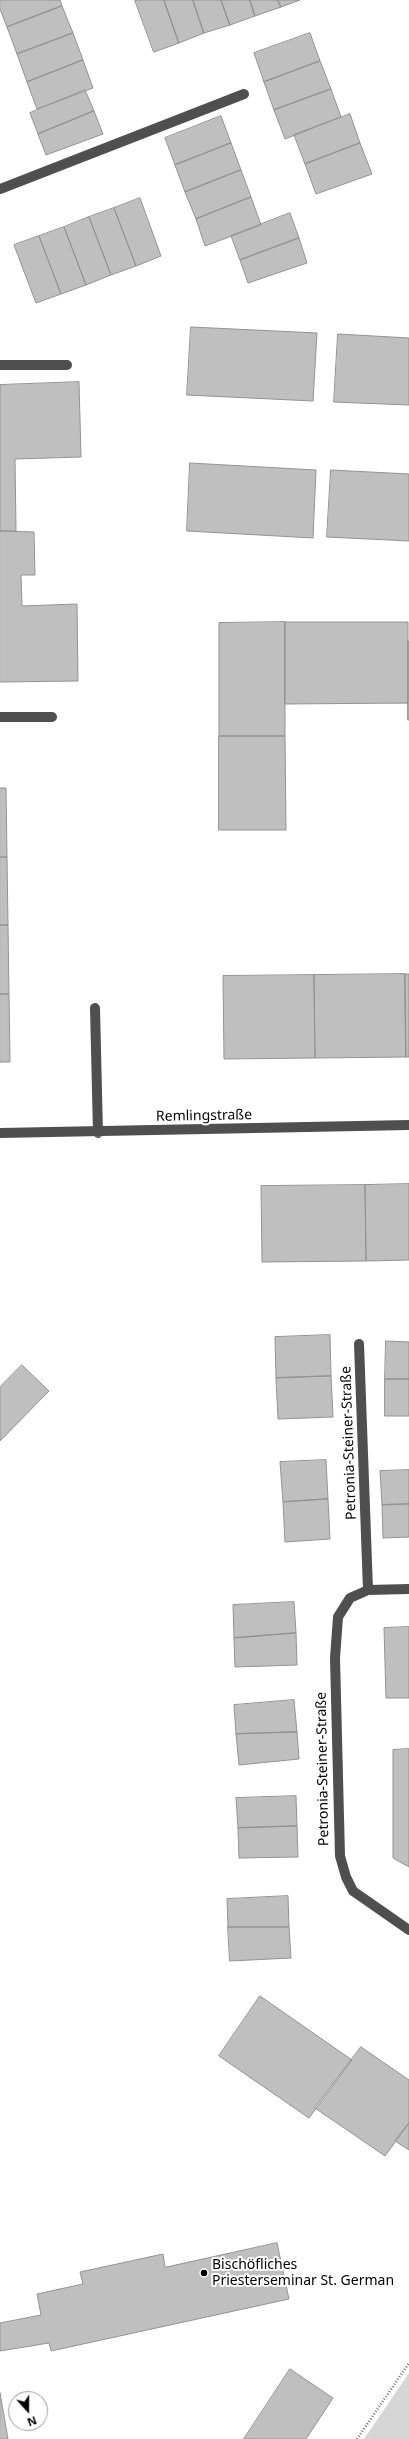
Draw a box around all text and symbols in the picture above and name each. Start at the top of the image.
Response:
street label: Remlingstraße [156,1107,252,1125]
street label: Petronia-Steiner-Straße [338,1366,360,1520]
street label: Petronia-Steiner-Straße [313,1692,333,1846]
place label: Bischöfliches Priesterseminar St. German [212,2257,394,2290]
marker: Bischöfliches Priesterseminar St. German [199,2268,209,2278]
north arrow [8,2391,48,2431]
text: N [25,2413,39,2430]

